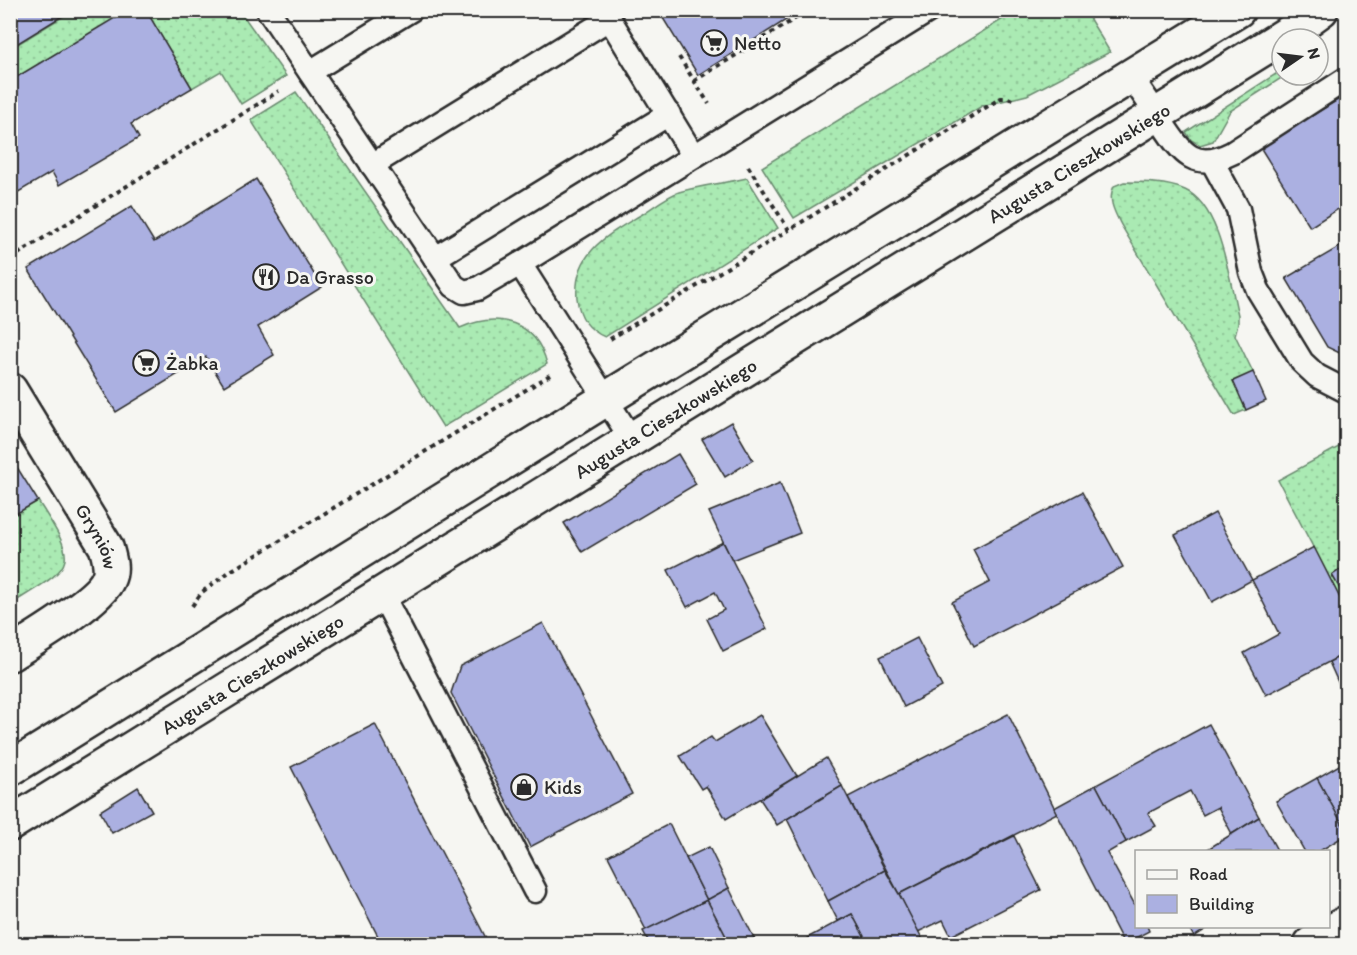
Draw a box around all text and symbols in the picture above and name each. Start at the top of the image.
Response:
north arrow [1270,27,1330,87]
supermarket icon: Netto [699,28,729,58]
place label: Netto [734,31,781,55]
text: N [1304,46,1325,61]
street label: Augusta Cieszkowskiego [983,97,1175,228]
restaurant icon: Da Grasso [251,262,281,292]
place label: Da Grasso [286,265,374,289]
supermarket icon: Żabka [131,348,161,378]
place label: Żabka [166,351,218,375]
street label: Augusta Cieszkowskiego [570,353,761,484]
street label: Gryniów [70,499,123,571]
street label: Augusta Cieszkowskiego [157,609,348,740]
shop icon: Kids [509,772,539,802]
place label: Kids [544,775,582,799]
legend [1135,850,1330,928]
text: Road [1189,863,1228,885]
text: Building [1189,893,1255,915]

